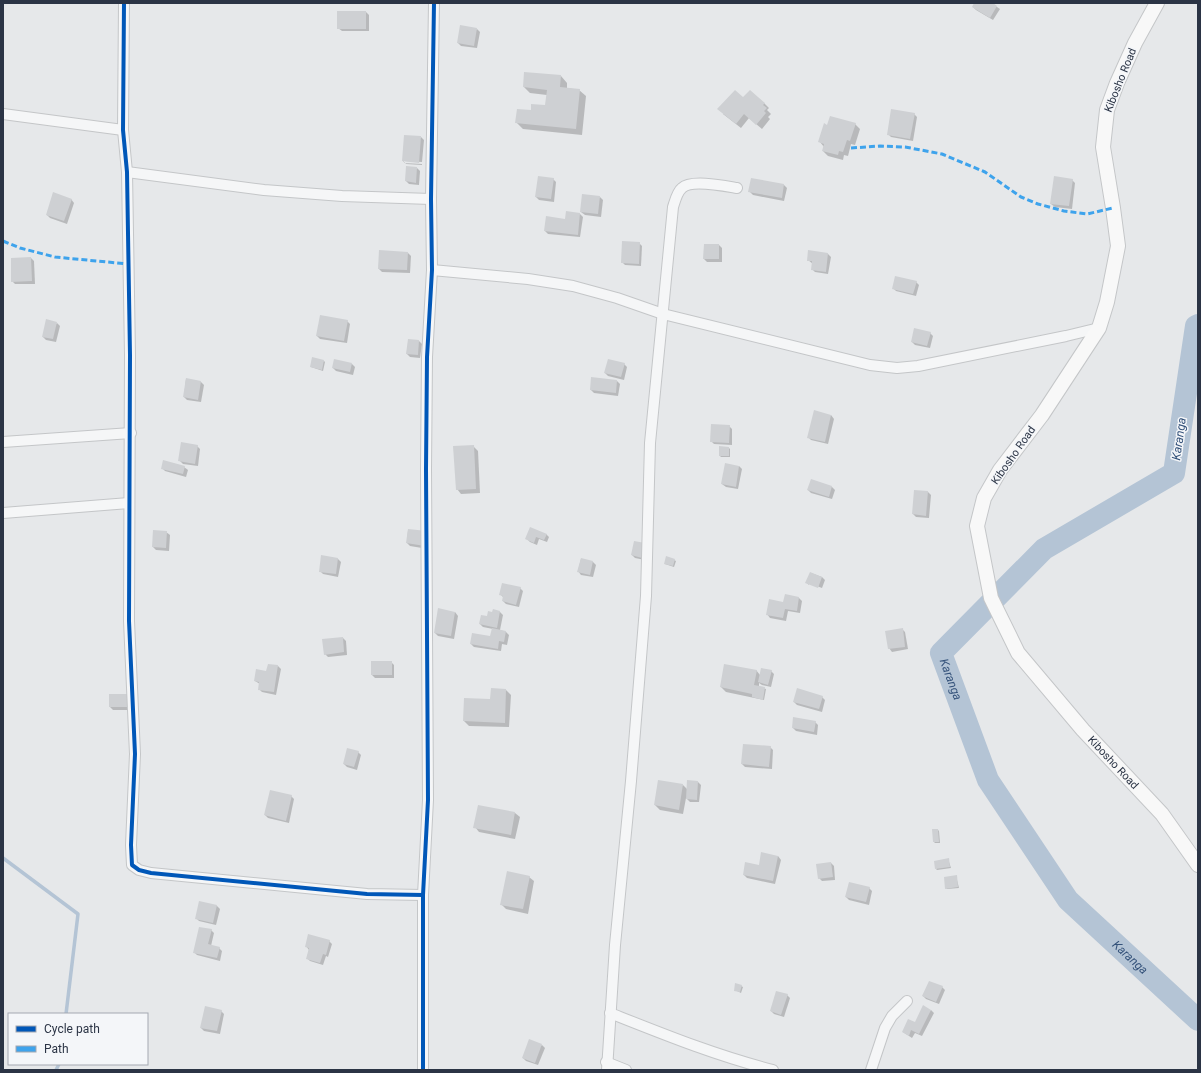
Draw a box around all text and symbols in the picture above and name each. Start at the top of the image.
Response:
street label: Kibosho Road [1102,46,1139,114]
water label: Karanga [1169,417,1189,461]
street label: Kibosho Road [989,424,1038,487]
water label: Karanga [937,657,965,702]
street label: Kibosho Road [1085,733,1141,792]
water label: Karanga [1110,938,1151,977]
legend [8,1013,148,1065]
text: Cycle path [44,1022,100,1036]
text: Path [44,1042,69,1056]

